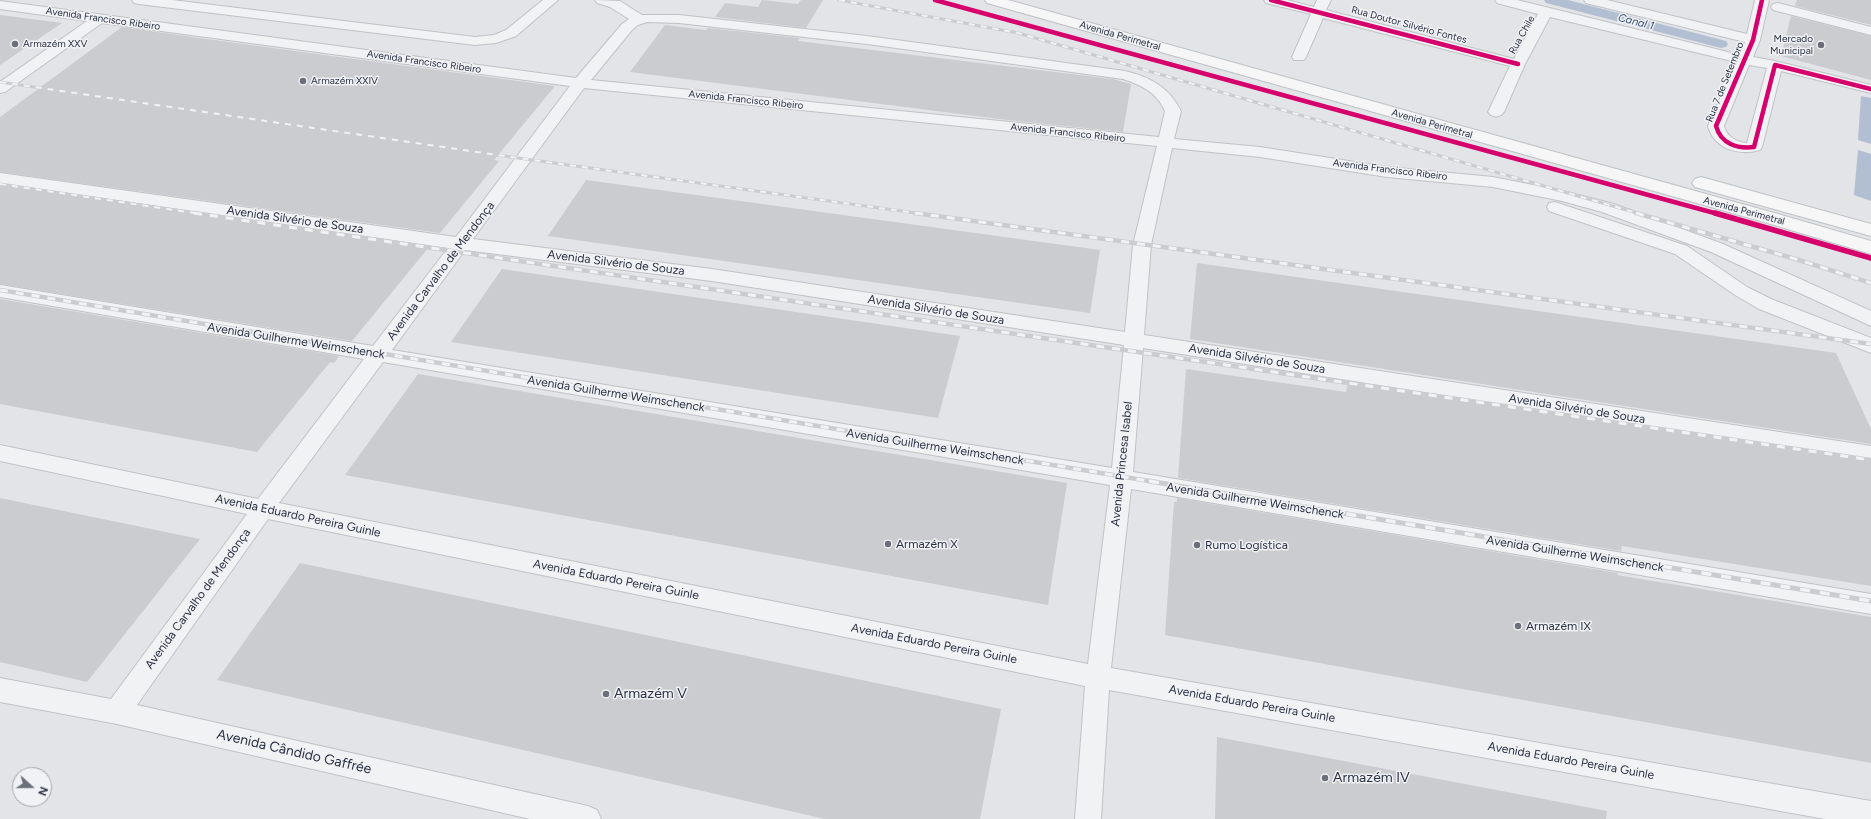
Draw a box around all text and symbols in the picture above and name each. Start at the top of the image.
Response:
street label: Rua Doutor Silvério Fontes [1350,4,1468,46]
street label: Avenida Francisco Ribeiro [45,5,161,33]
water label: Canal 1 [1617,11,1655,33]
street label: Rua Chile [1507,14,1537,56]
street label: Avenida Perimetral [1078,19,1162,53]
place label: Mercado Municipal [1770,33,1813,56]
place label: Armazém XXV [23,38,87,50]
marker: Armazém XXV [10,39,20,49]
street label: Rua 7 de Setembro [1703,40,1747,124]
marker: Mercado Municipal [1816,40,1826,50]
street label: Avenida Francisco Ribeiro [366,48,482,76]
place label: Armazém XXIV [311,75,378,87]
marker: Armazém XXIV [298,76,308,86]
street label: Avenida Francisco Ribeiro [688,88,804,112]
street label: Avenida Perimetral [1390,107,1474,141]
street label: Avenida Francisco Ribeiro [1010,121,1126,145]
street label: Avenida Francisco Ribeiro [1332,157,1448,183]
street label: Avenida Perimetral [1702,194,1786,228]
street label: Avenida Carvalho de Mendonça [384,199,498,343]
street label: Avenida Silvério de Souza [226,203,364,237]
street label: Avenida Silvério de Souza [547,247,685,279]
street label: Avenida Silvério de Souza [867,292,1005,328]
street label: Avenida Guilherme Weimschenck [206,320,386,362]
street label: Avenida Silvério de Souza [1188,341,1326,377]
street label: Avenida Guilherme Weimschenck [526,373,706,415]
street label: Avenida Silvério de Souza [1508,391,1646,427]
street label: Avenida Princesa Isabel [1108,401,1136,527]
street label: Avenida Guilherme Weimschenck [845,426,1025,468]
street label: Avenida Guilherme Weimschenck [1165,480,1345,522]
street label: Avenida Eduardo Pereira Guinle [214,491,382,541]
street label: Avenida Carvalho de Mendonça [142,526,254,672]
street label: Avenida Guilherme Weimschenck [1485,533,1665,575]
place label: Armazém X [896,537,958,551]
place label: Rumo Logística [1205,538,1288,552]
marker: Armazém X [883,539,893,549]
marker: Rumo Logística [1192,540,1202,550]
street label: Avenida Eduardo Pereira Guinle [532,557,700,603]
place label: Armazém IX [1526,619,1591,633]
street label: Avenida Eduardo Pereira Guinle [850,621,1018,667]
marker: Armazém IX [1513,621,1523,631]
street label: Avenida Eduardo Pereira Guinle [1168,682,1336,726]
place label: Armazém V [614,686,687,702]
marker: Armazém V [601,689,611,699]
street label: Avenida Cândido Gaffrée [215,726,373,778]
street label: Avenida Eduardo Pereira Guinle [1487,739,1655,783]
north arrow [12,767,52,807]
place label: Armazém IV [1333,770,1410,786]
marker: Armazém IV [1320,773,1330,783]
text: N [35,785,50,797]

